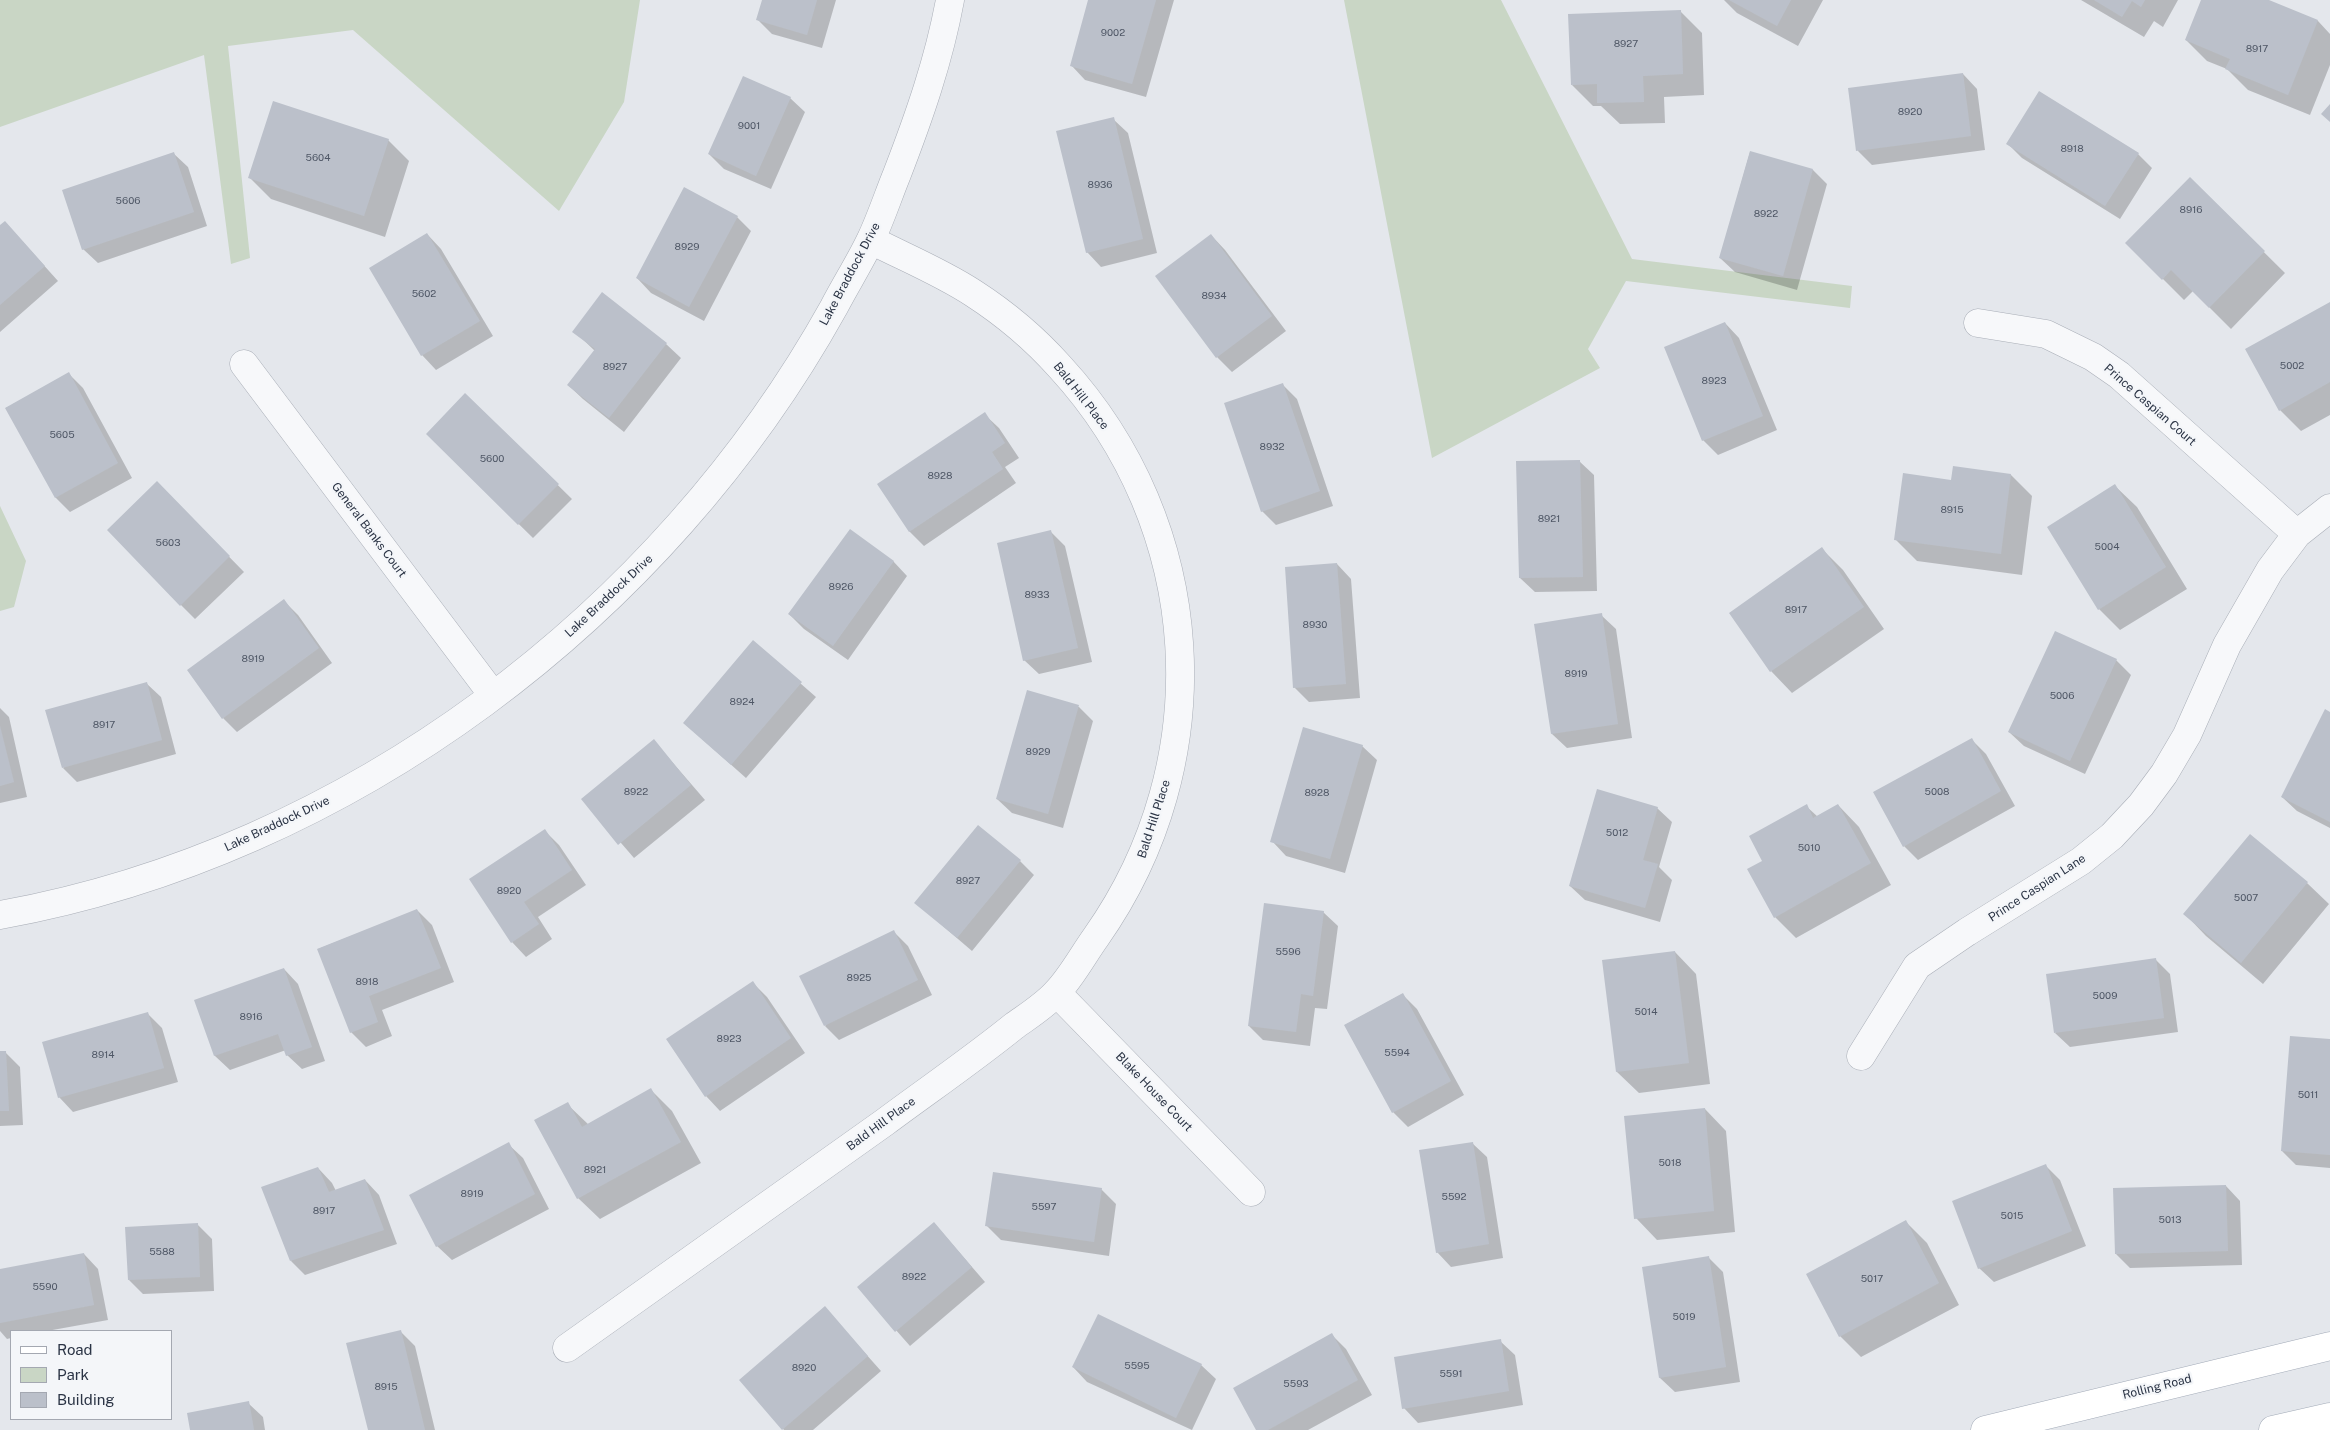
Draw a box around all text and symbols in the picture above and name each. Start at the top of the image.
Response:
house number: 9002 [1101,27,1125,39]
house number: 8927 [1614,38,1638,50]
house number: 8917 [2246,43,2268,55]
house number: 8920 [1898,106,1922,118]
house number: 9001 [738,120,760,132]
house number: 8918 [2060,143,2084,155]
house number: 5604 [306,152,330,164]
house number: 8936 [1087,179,1113,191]
house number: 5606 [116,195,140,207]
house number: 8916 [2180,204,2202,216]
house number: 8922 [1754,208,1778,220]
street label: Lake Braddock Drive [817,220,883,328]
house number: 8929 [675,241,699,253]
house number: 5602 [412,288,436,300]
house number: 8934 [1201,290,1227,302]
street label: Bald Hill Place [1050,359,1112,433]
house number: 5002 [2280,360,2304,372]
house number: 8927 [603,361,627,373]
street label: Prince Caspian Court [2101,361,2199,449]
house number: 8923 [1702,375,1726,387]
house number: 5605 [49,429,75,441]
house number: 8932 [1260,441,1284,453]
house number: 5600 [480,453,504,465]
house number: 8928 [927,470,953,482]
street label: General Banks Court [329,480,409,580]
house number: 8915 [1940,504,1964,516]
house number: 8921 [1538,513,1560,525]
house number: 5603 [156,537,180,549]
house number: 5004 [2095,541,2119,553]
street label: Lake Braddock Drive [562,552,656,640]
house number: 8926 [829,581,853,593]
house number: 8933 [1024,589,1050,601]
house number: 8917 [1785,604,1807,616]
house number: 8930 [1303,619,1327,631]
house number: 8919 [242,653,264,665]
house number: 8919 [1565,668,1587,680]
house number: 5006 [2050,690,2074,702]
house number: 8924 [730,696,754,708]
house number: 8917 [93,719,115,731]
house number: 8929 [1026,746,1050,758]
street label: Bald Hill Place [1135,778,1173,860]
house number: 8922 [624,786,648,798]
house number: 5008 [1925,786,1949,798]
house number: 8928 [1304,787,1330,799]
street label: Lake Braddock Drive [222,793,332,855]
house number: 5012 [1606,827,1628,839]
house number: 5010 [1798,842,1820,854]
street label: Prince Caspian Lane [1986,851,2088,925]
house number: 8927 [956,875,980,887]
house number: 8920 [497,885,521,897]
house number: 5007 [2234,892,2258,904]
house number: 5596 [1275,946,1301,958]
house number: 8925 [846,972,872,984]
house number: 8918 [355,976,379,988]
house number: 5009 [2093,990,2117,1002]
house number: 5014 [1635,1006,1657,1018]
house number: 8916 [240,1011,262,1023]
house number: 8923 [717,1033,741,1045]
house number: 5594 [1384,1047,1410,1059]
house number: 8914 [91,1049,115,1061]
street label: Blake House Court [1113,1049,1195,1135]
house number: 5011 [2298,1089,2318,1101]
street label: Bald Hill Place [844,1094,918,1154]
house number: 5018 [1658,1157,1682,1169]
house number: 8921 [584,1164,606,1176]
house number: 8919 [461,1188,483,1200]
house number: 5592 [1441,1191,1467,1203]
house number: 5597 [1032,1201,1056,1213]
house number: 8917 [313,1205,335,1217]
house number: 5015 [2001,1210,2023,1222]
house number: 5013 [2159,1214,2181,1226]
house number: 5588 [149,1246,175,1258]
house number: 8922 [902,1271,926,1283]
house number: 5017 [1861,1273,1883,1285]
house number: 5590 [32,1281,58,1293]
house number: 5019 [1673,1311,1695,1323]
legend [10,1330,172,1420]
text: Road [57,1341,93,1358]
house number: 5595 [1124,1360,1150,1372]
house number: 8920 [792,1362,816,1374]
text: Park [57,1366,89,1383]
house number: 5591 [1439,1368,1463,1380]
street label: Rolling Road [2121,1371,2193,1403]
house number: 5593 [1283,1378,1309,1390]
house number: 8915 [374,1381,398,1393]
text: Building [57,1391,115,1408]

